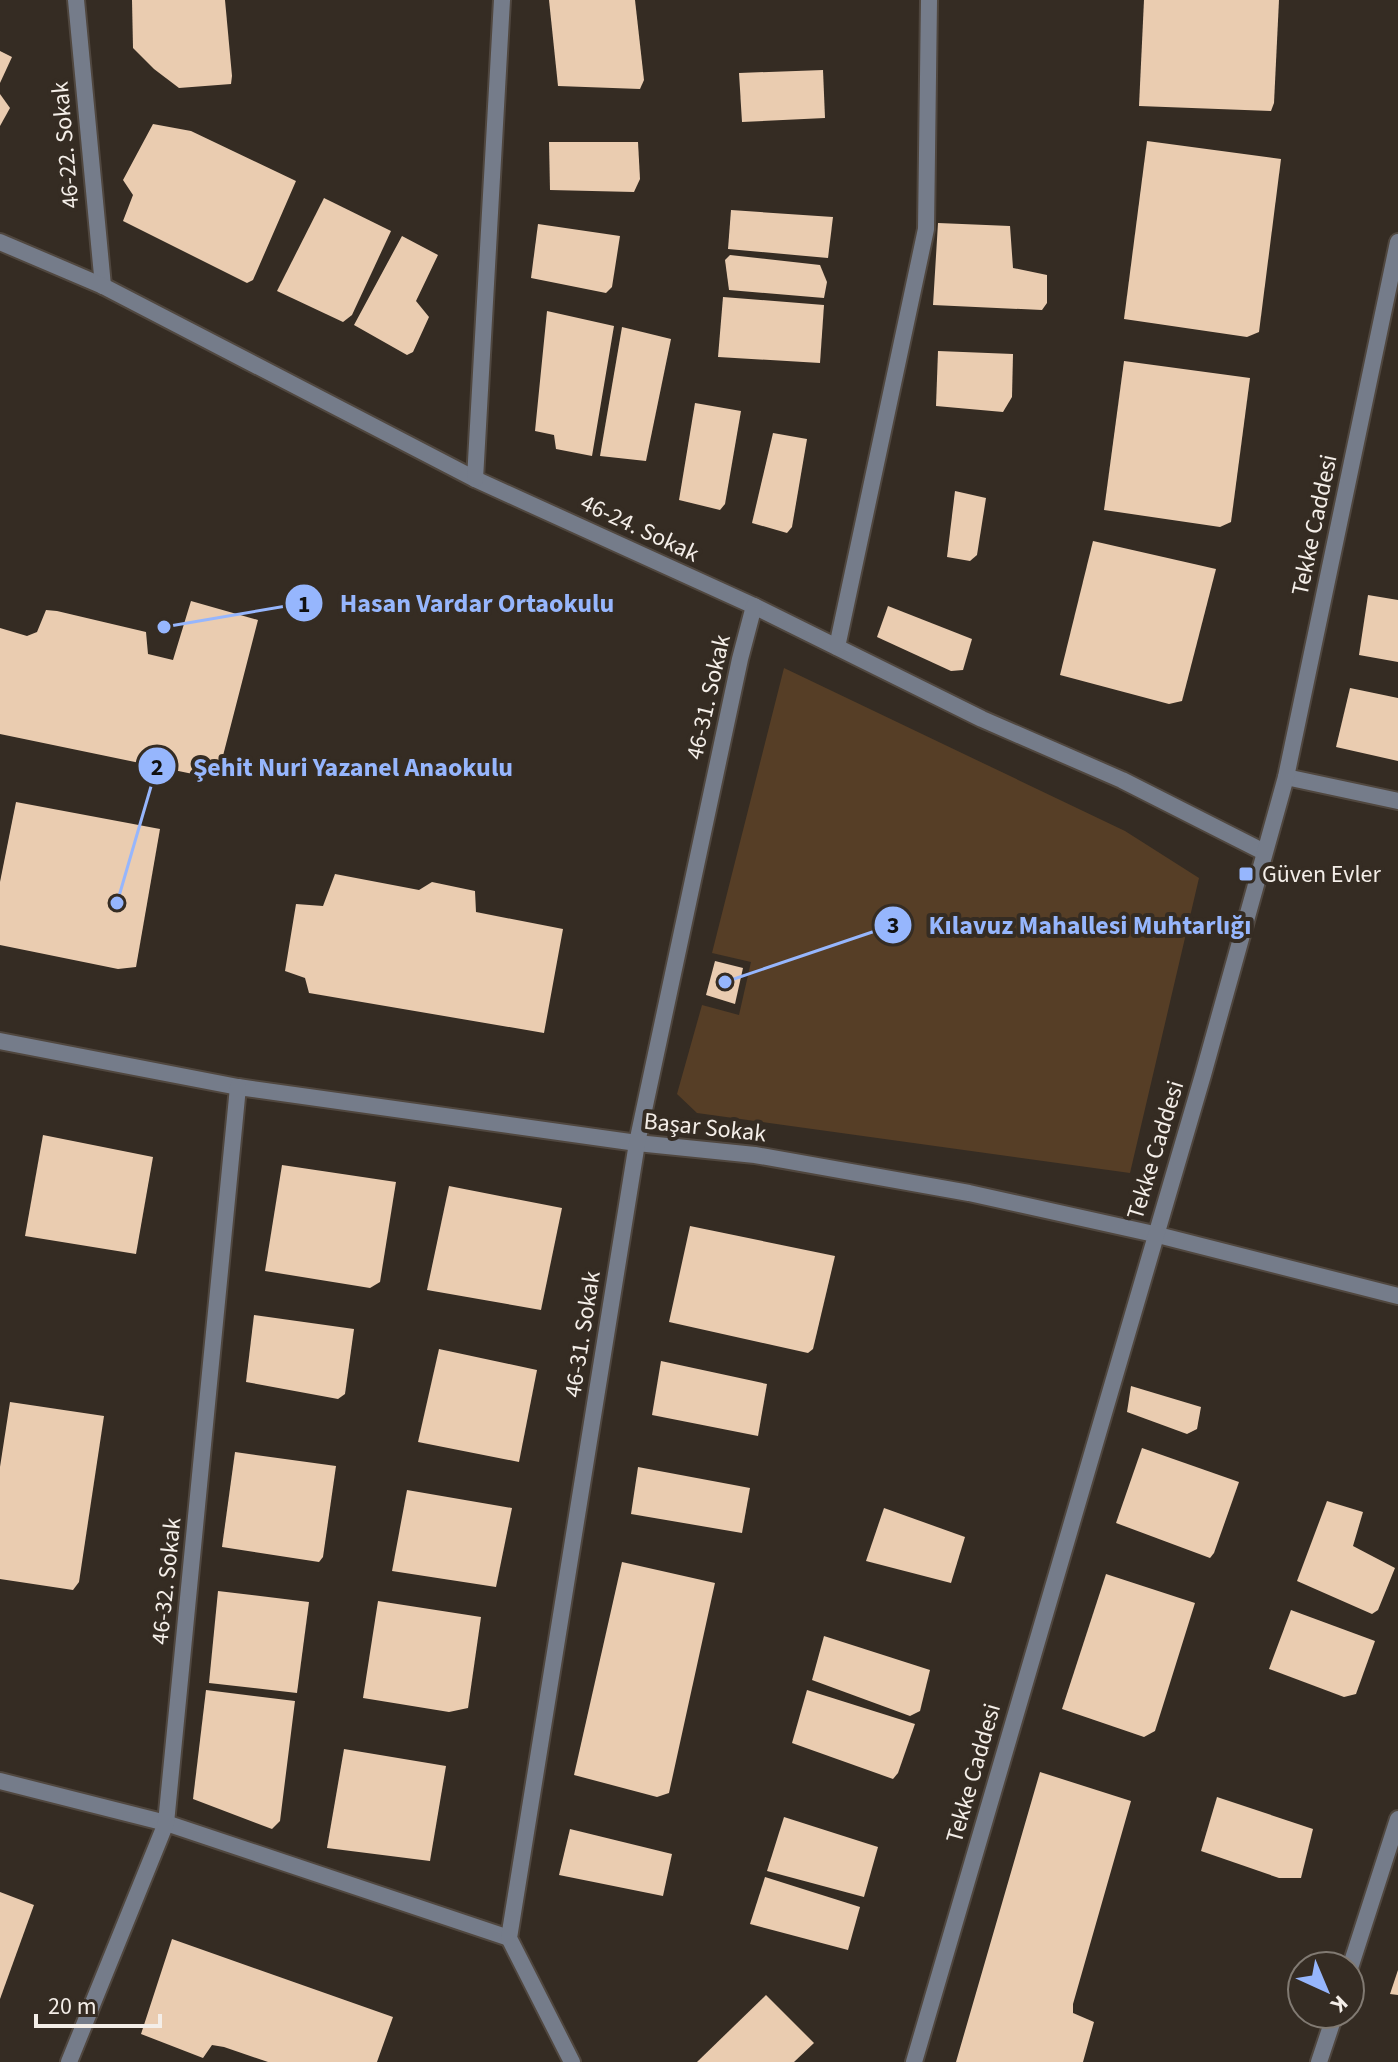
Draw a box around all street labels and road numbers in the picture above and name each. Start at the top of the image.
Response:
street label: 46-22. Sokak [43,80,88,210]
street label: Tekke Caddesi [1282,451,1347,599]
street label: 46-24. Sokak [575,486,705,571]
street label: 46-31. Sokak [677,631,740,763]
street label: Tekke Caddesi [1118,1076,1193,1224]
street label: Başar Sokak [642,1104,768,1151]
street label: 46-31. Sokak [555,1268,610,1400]
street label: 46-32. Sokak [142,1516,191,1646]
street label: Tekke Caddesi [937,1699,1010,1847]

